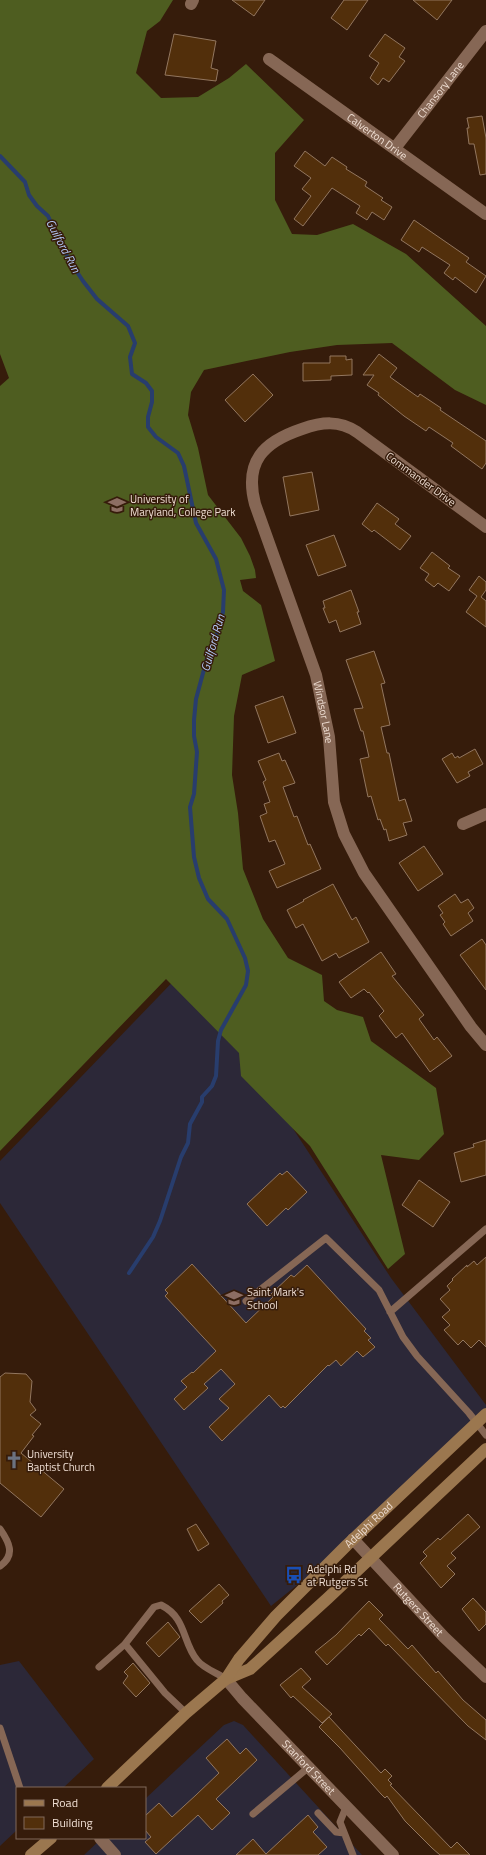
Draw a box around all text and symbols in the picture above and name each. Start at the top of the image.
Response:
street label: Chansory Lane [413,57,468,121]
street label: Calverton Drive [344,109,411,164]
water label: Guilford Run [41,216,86,277]
street label: Commander Drive [383,448,460,510]
place label: University of Maryland, College Park [130,491,236,520]
school or university icon: University of Maryland, College Park [107,495,127,515]
water label: Guilford Run [195,611,230,674]
street label: Windsor Lane [309,679,337,744]
place label: Saint Mark's School [247,1284,304,1313]
school or university icon: Saint Mark's School [224,1288,244,1308]
place label: University Baptist Church [27,1446,95,1475]
church icon: University Baptist Church [4,1450,24,1470]
street label: Adelphi Road [341,1498,396,1551]
place label: Adelphi Rd at Rutgers St [307,1561,368,1590]
bus stop icon: Adelphi Rd at Rutgers St [284,1565,304,1585]
street label: Rutgers Street [390,1579,447,1640]
street label: Stanford Street [278,1736,339,1798]
legend [16,1787,146,1839]
text: Road [52,1793,78,1812]
text: Building [52,1813,93,1832]

